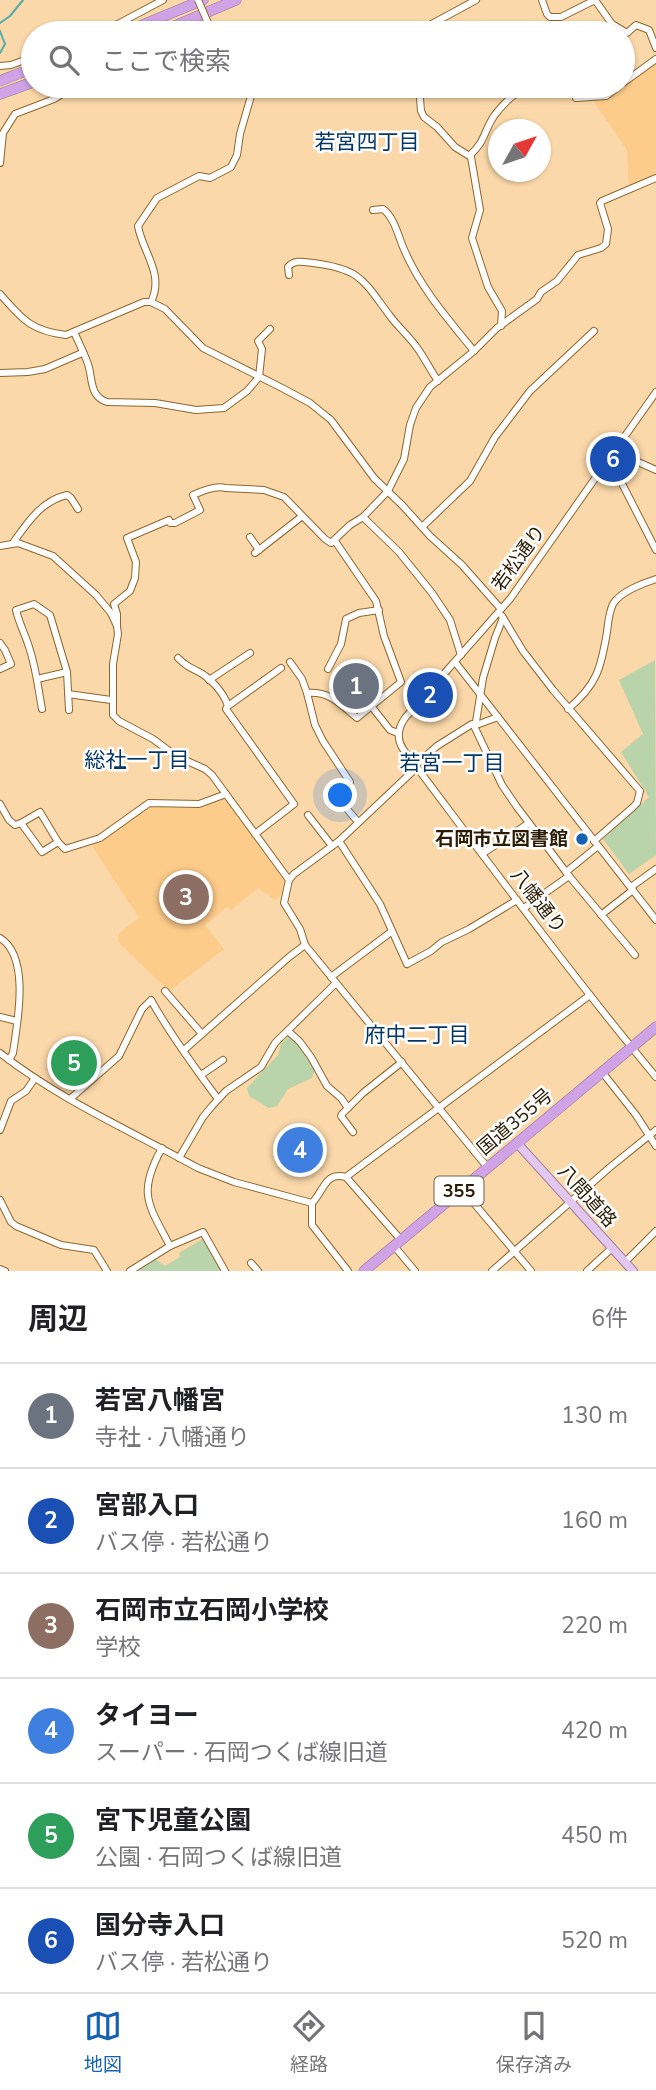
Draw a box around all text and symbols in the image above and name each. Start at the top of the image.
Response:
search box [21,21,635,98]
icon: search [45,41,83,79]
text: ここで検索 [101,44,231,79]
north arrow [488,119,551,182]
district label: 若宮四丁目 [315,128,420,156]
pin: 6 [590,433,636,485]
street label: 若松通り [486,520,552,596]
pin: 1 [333,660,379,712]
pin: 2 [407,669,453,721]
district label: 総社一丁目 [85,746,190,774]
district label: 若宮一丁目 [400,749,505,777]
your location [323,778,357,812]
place label: 石岡市立図書館 [435,826,568,852]
marker: 石岡市立図書館 [574,831,590,847]
street label: 八幡通り [504,863,572,939]
pin: 3 [163,871,209,923]
district label: 府中二丁目 [365,1021,470,1049]
pin: 5 [51,1037,97,1089]
street label: 国道355号 [472,1083,558,1161]
pin: 4 [277,1124,323,1176]
street label: 八間道路 [552,1159,622,1233]
road number: 355 [434,1176,484,1206]
text: 周辺 [28,1299,88,1340]
text: 6件 [591,1303,628,1334]
text: 若宮八幡宮 [95,1383,225,1418]
text: 1 [44,1400,58,1431]
text: 130 m [561,1400,628,1431]
text: 寺社 · 八幡通り [95,1422,250,1453]
text: 宮部入口 [95,1488,199,1523]
text: 2 [44,1505,58,1536]
text: 160 m [561,1505,628,1536]
text: バス停 · 若松通り [95,1527,273,1558]
text: 石岡市立石岡小学校 [95,1593,329,1628]
text: 3 [44,1610,58,1641]
text: 220 m [561,1610,628,1641]
text: 学校 [95,1632,141,1663]
text: タイヨー [95,1698,199,1733]
text: 4 [44,1715,58,1746]
text: 420 m [561,1715,628,1746]
text: スーパー · 石岡つくば線旧道 [95,1737,388,1768]
text: 宮下児童公園 [95,1803,251,1838]
text: 5 [44,1820,58,1851]
text: 450 m [561,1820,628,1851]
text: 公園 · 石岡つくば線旧道 [95,1842,342,1873]
text: 国分寺入口 [95,1908,225,1943]
text: 6 [44,1925,58,1956]
text: 520 m [561,1925,628,1956]
text: バス停 · 若松通り [95,1947,273,1978]
tab: 地図 [84,2007,122,2078]
tab: 経路 [290,2007,328,2078]
tab: 保存済み [496,2007,572,2078]

